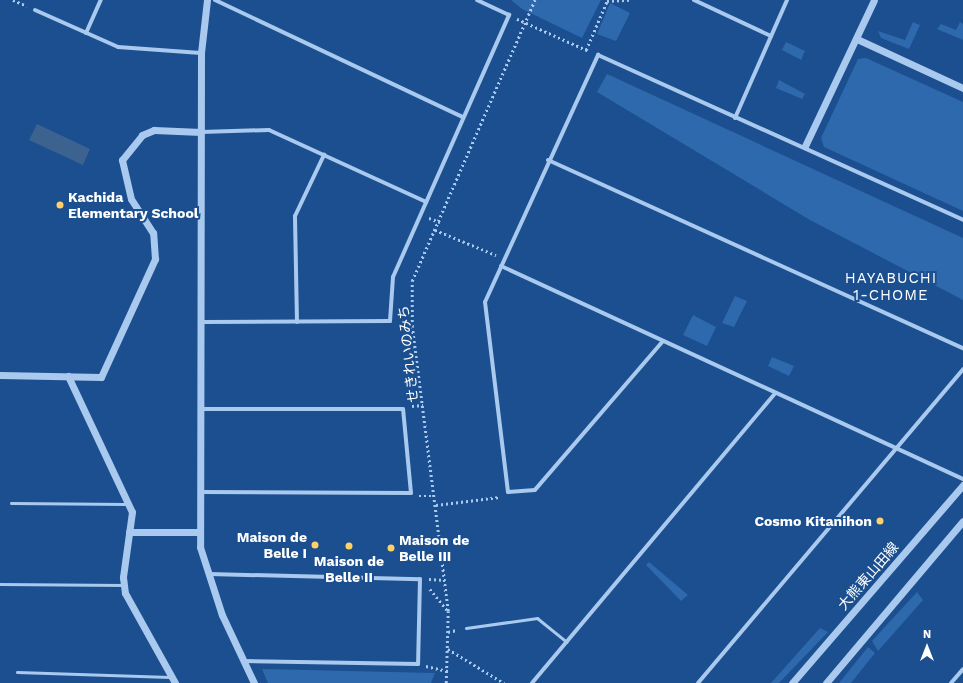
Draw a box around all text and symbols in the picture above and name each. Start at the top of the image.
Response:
place label: Kachida Elementary School [68,189,199,222]
marker: Kachida Elementary School [55,200,65,210]
district label: HAYABUCHI 1-CHOME [845,269,937,304]
street label: せきれいのみち [395,304,421,404]
place label: Cosmo Kitanihon [754,513,872,529]
marker: Cosmo Kitanihon [875,516,885,526]
place label: Maison de Belle I [237,529,307,562]
place label: Maison de Belle III [399,532,469,564]
street label: 大熊東山田線 [834,539,902,613]
marker: Maison de Belle I [310,540,320,550]
marker: Maison de Belle II [344,541,354,551]
marker: Maison de Belle III [386,543,396,553]
place label: Maison de Belle II [314,553,384,586]
north arrow [907,627,947,667]
text: N [923,628,931,641]

